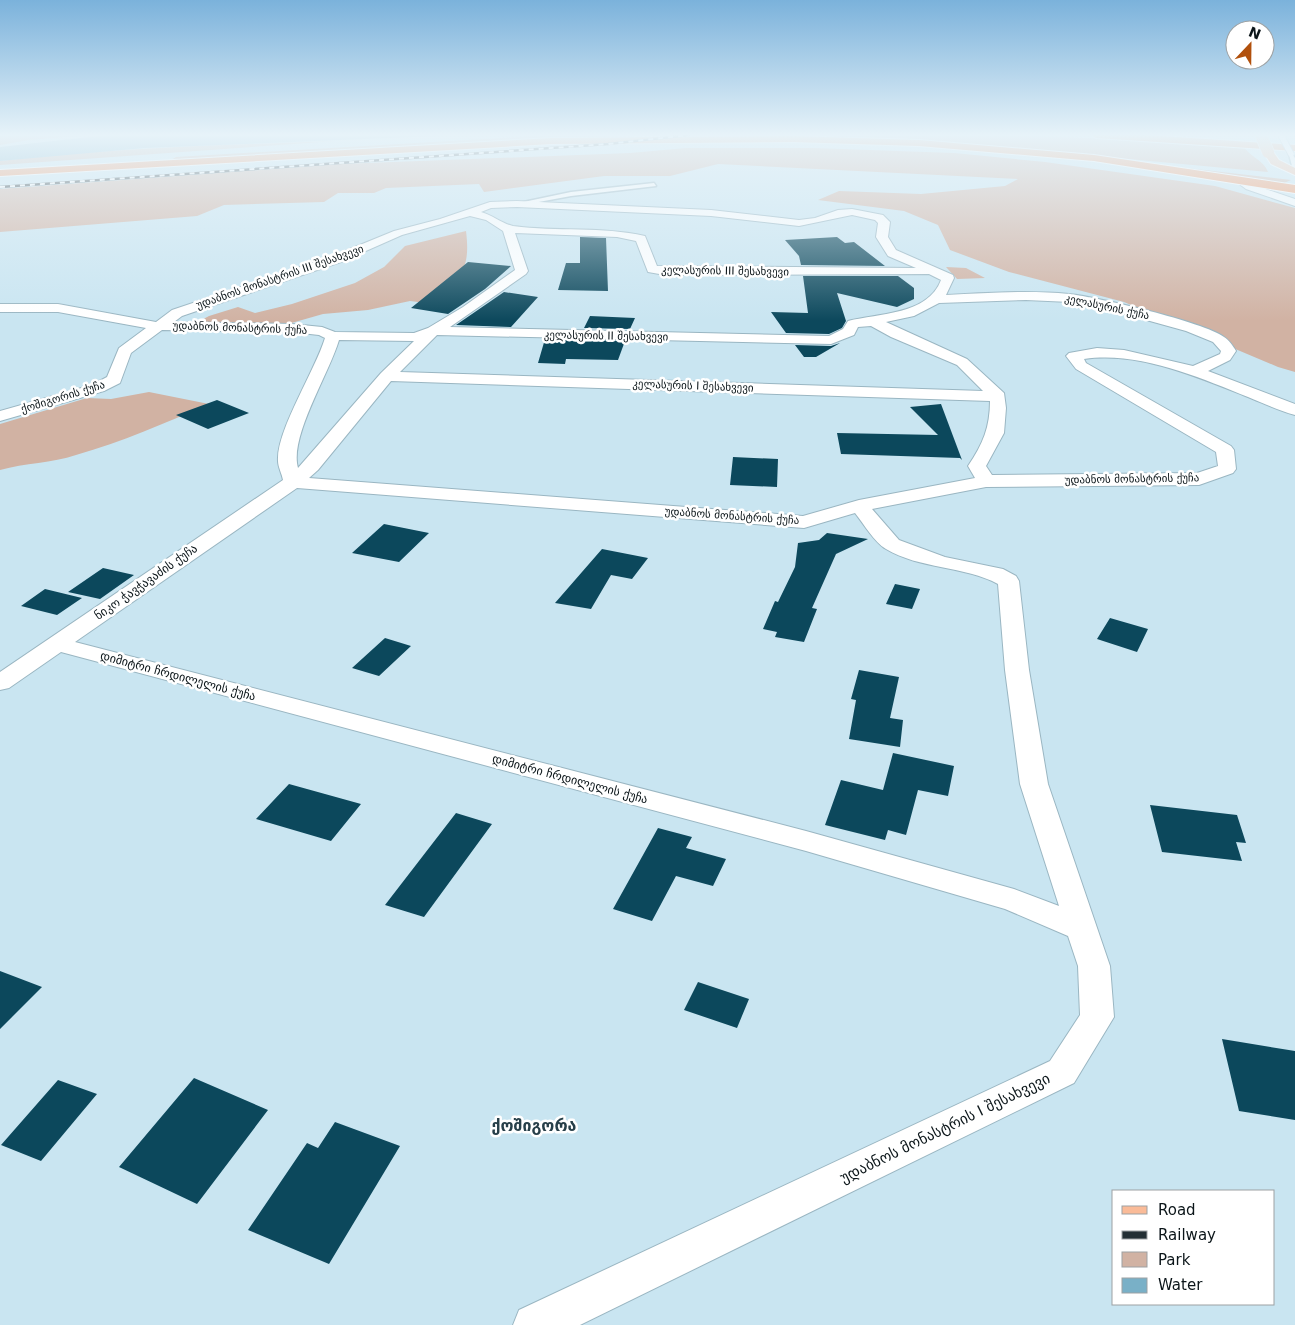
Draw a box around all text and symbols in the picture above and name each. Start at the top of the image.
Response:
north arrow [1225,20,1275,70]
text: N [1246,23,1263,43]
street label: უდაბნოს მონასტრის III შესახვევი [195,242,366,312]
street label: კელასურის III შესახვევი [661,263,789,279]
street label: კელასურის ქუჩა [1063,292,1151,322]
street label: უდაბნოს მონასტრის ქუჩა [172,319,308,337]
street label: კელასურის II შესახვევი [544,328,669,344]
street label: კელასურის I შესახვევი [632,377,754,395]
street label: ქოშიგორის ქუჩა [19,378,107,416]
street label: უდაბნოს მონასტრის ქუჩა [1065,471,1200,487]
street label: უდაბნოს მონასტრის ქუჩა [664,505,800,527]
street label: ნიკო ჭავჭავაძის ქუჩა [92,541,200,623]
street label: დიმიტრი ჩრდილელის ქუჩა [99,648,257,704]
street label: დიმიტრი ჩრდილელის ქუჩა [491,751,649,807]
street label: უდაბნოს მონასტრის I შესახვევი [837,1069,1053,1187]
district label: ქოშიგორა [492,1116,577,1135]
legend [1112,1190,1275,1305]
text: Road [1158,1201,1196,1219]
text: Railway [1158,1226,1216,1244]
text: Park [1158,1251,1191,1269]
text: Water [1158,1276,1203,1294]

